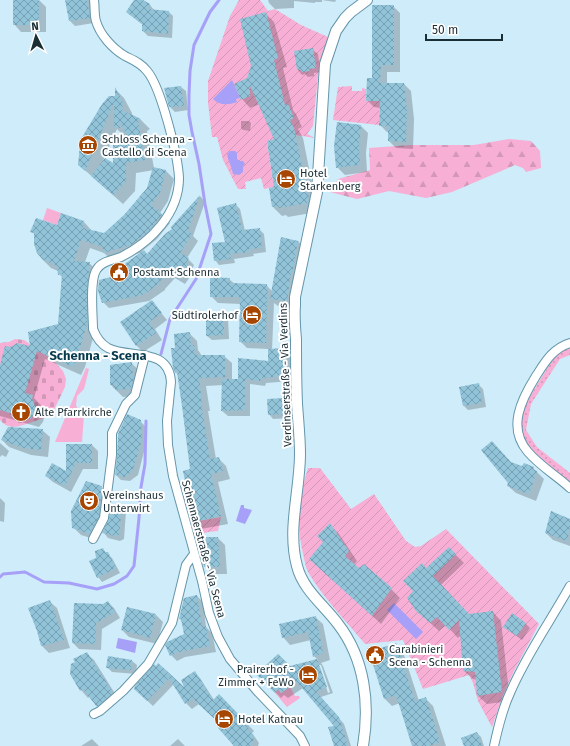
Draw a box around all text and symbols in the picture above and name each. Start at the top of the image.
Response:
north arrow [16,16,56,56]
scale bar [426,16,502,42]
text: N [31,20,39,33]
text: 50 m [432,23,458,37]
place label: Schloss Schenna - Castello di Scena [102,133,192,159]
museum icon: Schloss Schenna - Castello di Scena [77,134,99,156]
place label: Hotel Starkenberg [300,167,361,193]
hotel icon: Hotel Starkenberg [275,168,297,190]
public building icon: Postamt Schenna [108,261,130,283]
place label: Postamt Schenna [133,266,219,279]
street label: Verdinserstraße - Via Verdins [276,303,295,447]
hotel icon: Südtirolerhof [241,304,263,326]
place label: Südtirolerhof [172,309,239,322]
district label: Schenna - Scena [49,348,147,363]
church icon: Alte Pfarrkirche [10,401,32,423]
place label: Alte Pfarrkirche [35,406,112,419]
street label: Schennaerstraße - Via Scena [179,479,228,619]
place label: Vereinshaus Unterwirt [103,489,163,515]
theatre icon: Vereinshaus Unterwirt [78,490,100,512]
place label: Carabinieri Scena - Schenna [389,643,471,669]
public building icon: Carabinieri Scena - Schenna [364,644,386,666]
place label: Prairerhof - Zimmer + FeWo [218,663,294,689]
hotel icon: Prairerhof - Zimmer + FeWo [297,664,319,686]
hotel icon: Hotel Katnau [213,708,235,730]
place label: Hotel Katnau [238,713,303,726]

